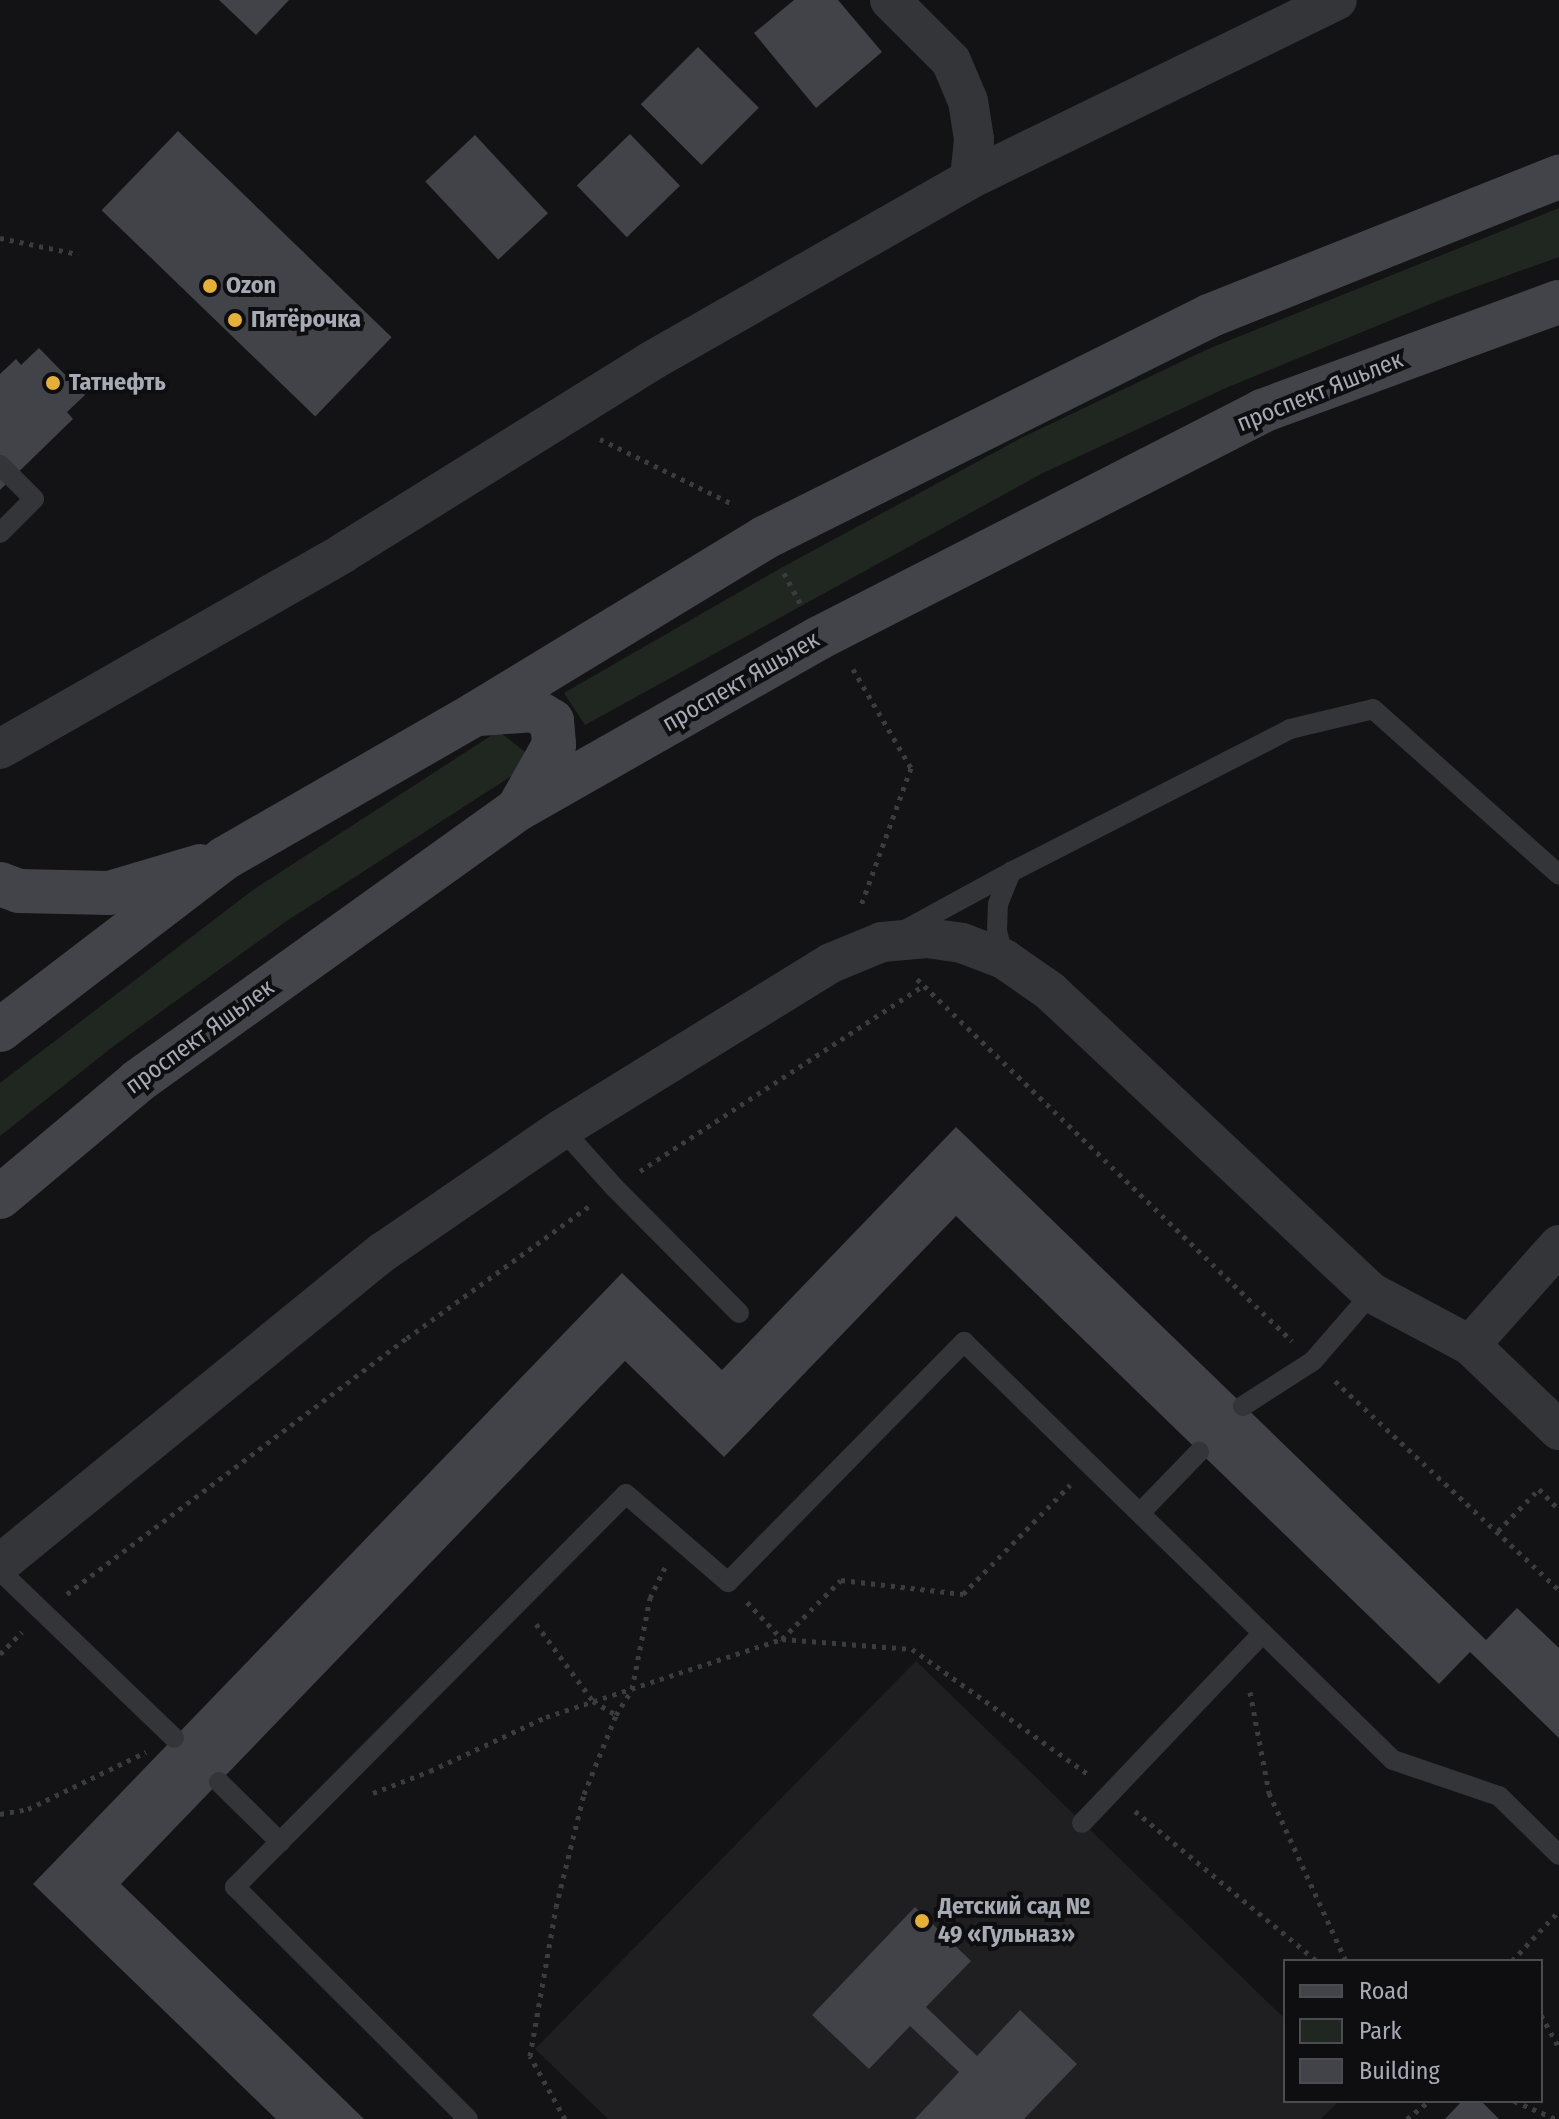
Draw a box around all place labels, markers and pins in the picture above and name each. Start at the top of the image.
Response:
place label: Ozon [226,272,276,300]
marker: Ozon [201,277,219,295]
place label: Пятёрочка [251,306,361,334]
marker: Пятёрочка [226,311,244,329]
place label: Татнефть [69,369,166,397]
marker: Татнефть [44,374,62,392]
place label: Детский сад № 49 «Гульназ» [938,1893,1090,1949]
marker: Детский сад № 49 «Гульназ» [913,1912,931,1930]

